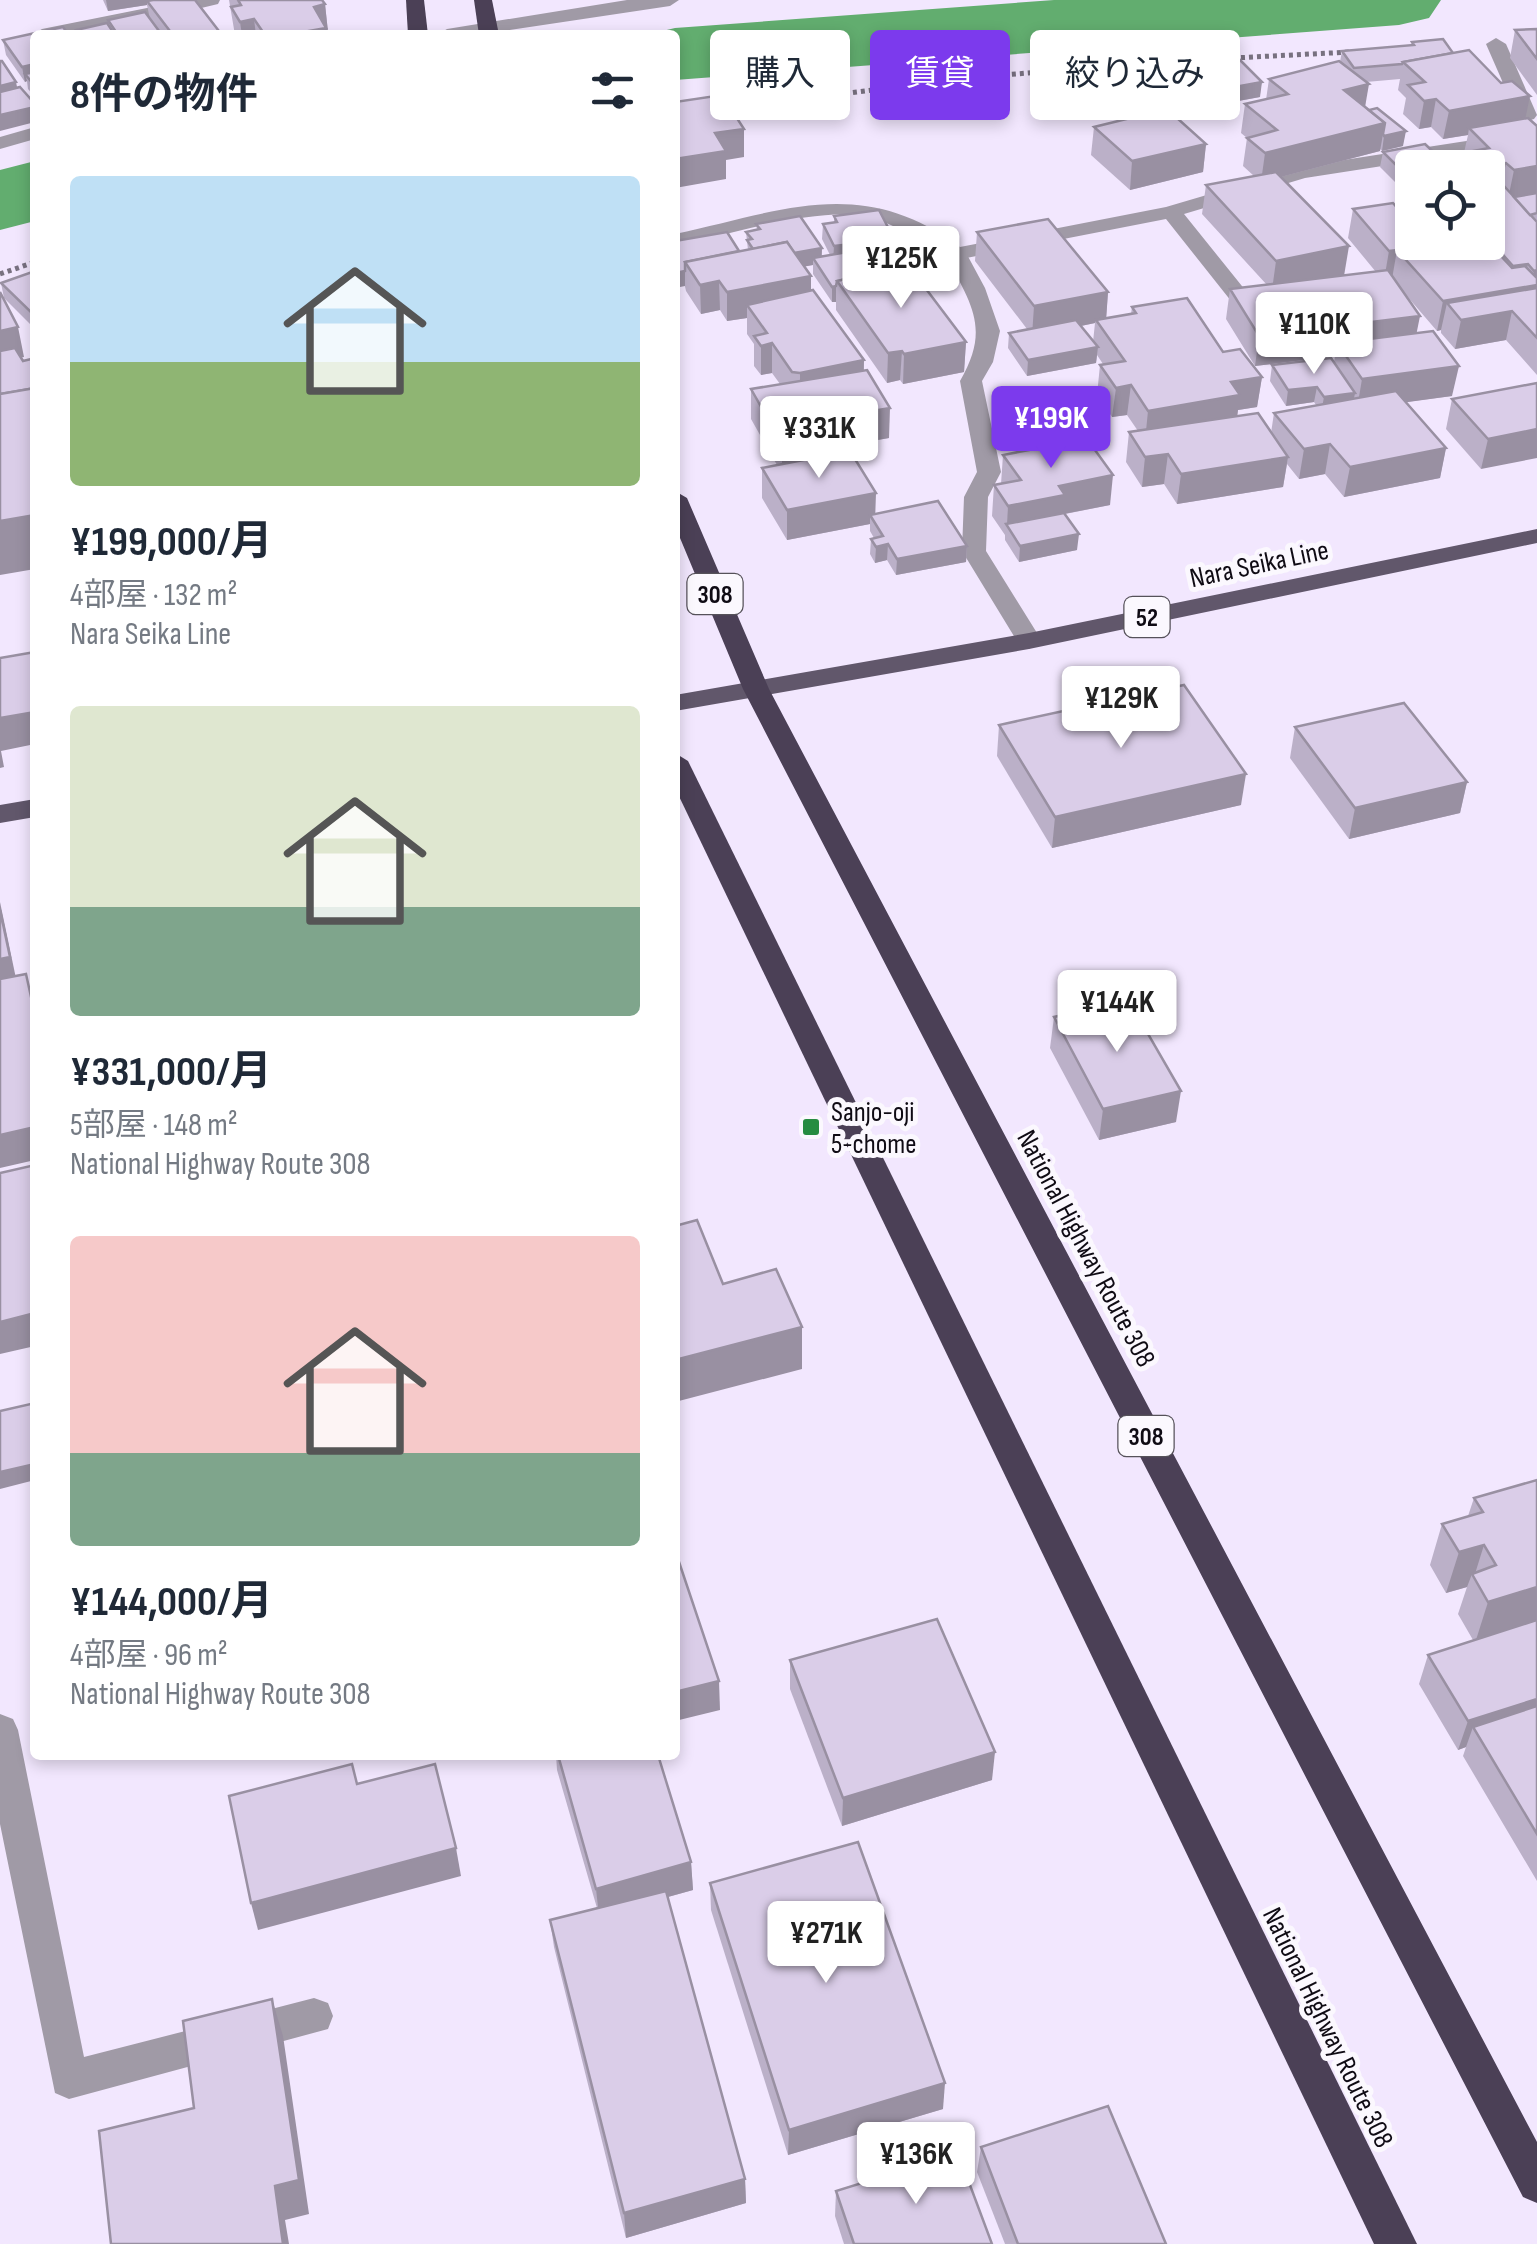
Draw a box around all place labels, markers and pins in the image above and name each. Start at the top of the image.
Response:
pin: ¥125K [831,226,971,311]
pin: ¥110K [1244,292,1384,377]
pin: ¥199K [981,386,1121,471]
pin: ¥331K [749,396,889,481]
pin: ¥129K [1051,666,1191,751]
pin: ¥144K [1047,970,1187,1055]
place label: Sanjo-oji 5-chome [831,1096,917,1161]
marker: Sanjo-oji 5-chome [800,1116,822,1138]
pin: ¥271K [756,1901,896,1986]
pin: ¥136K [846,2122,986,2207]

